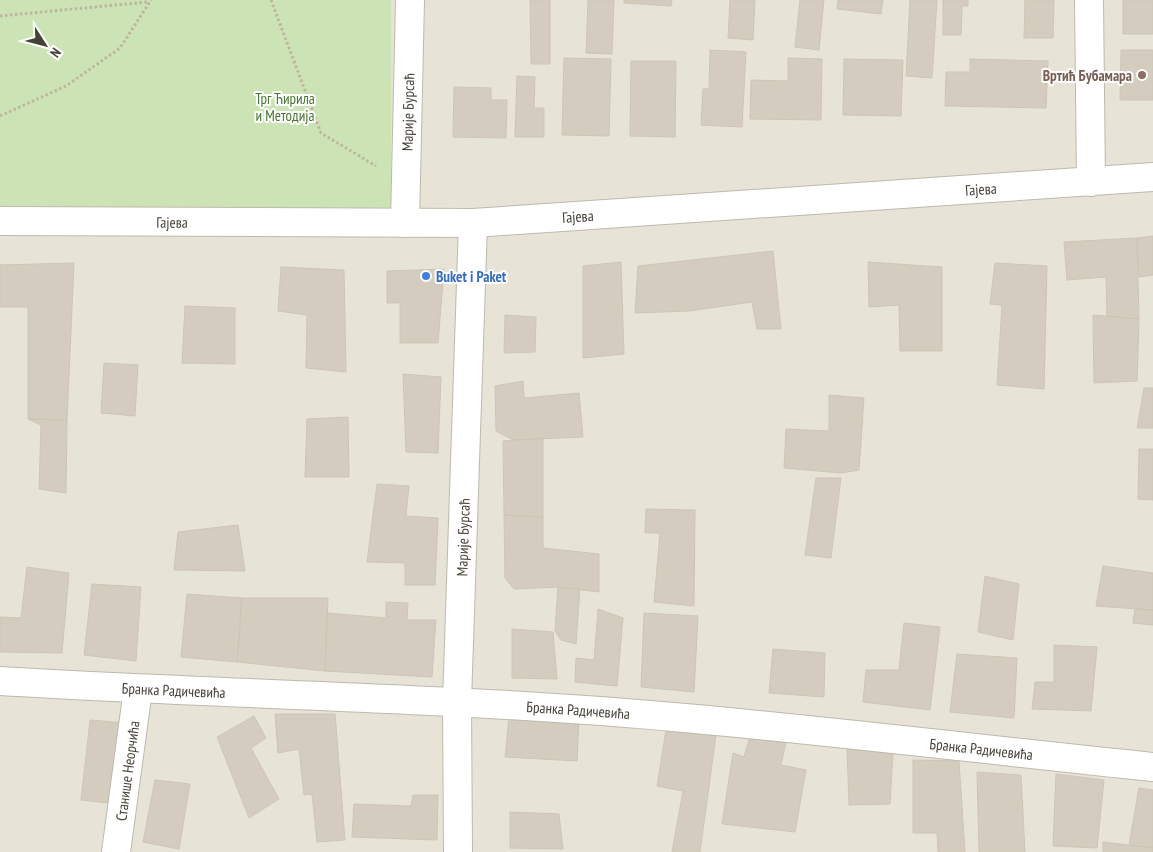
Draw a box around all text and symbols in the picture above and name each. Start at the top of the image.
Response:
north arrow [20,20,70,70]
text: N [46,44,65,61]
place label: Вртић Бубамара [1043,66,1132,85]
marker: Вртић Бубамара [1136,69,1148,81]
street label: Марије Бурсаћ [397,73,418,151]
park label: Трг Ћирила и Методија [255,89,315,125]
street label: Гајева [964,178,997,199]
street label: Гајева [561,205,594,226]
street label: Гајева [156,212,188,231]
place label: Buket i Paket [436,267,507,286]
marker: Buket i Paket [420,270,432,282]
street label: Марије Бурсаћ [452,498,473,576]
street label: Бранка Радичевића [121,678,226,702]
street label: Бранка Радичевића [526,697,631,723]
street label: Станише Неорчића [111,720,143,822]
street label: Бранка Радичевића [929,733,1034,764]

